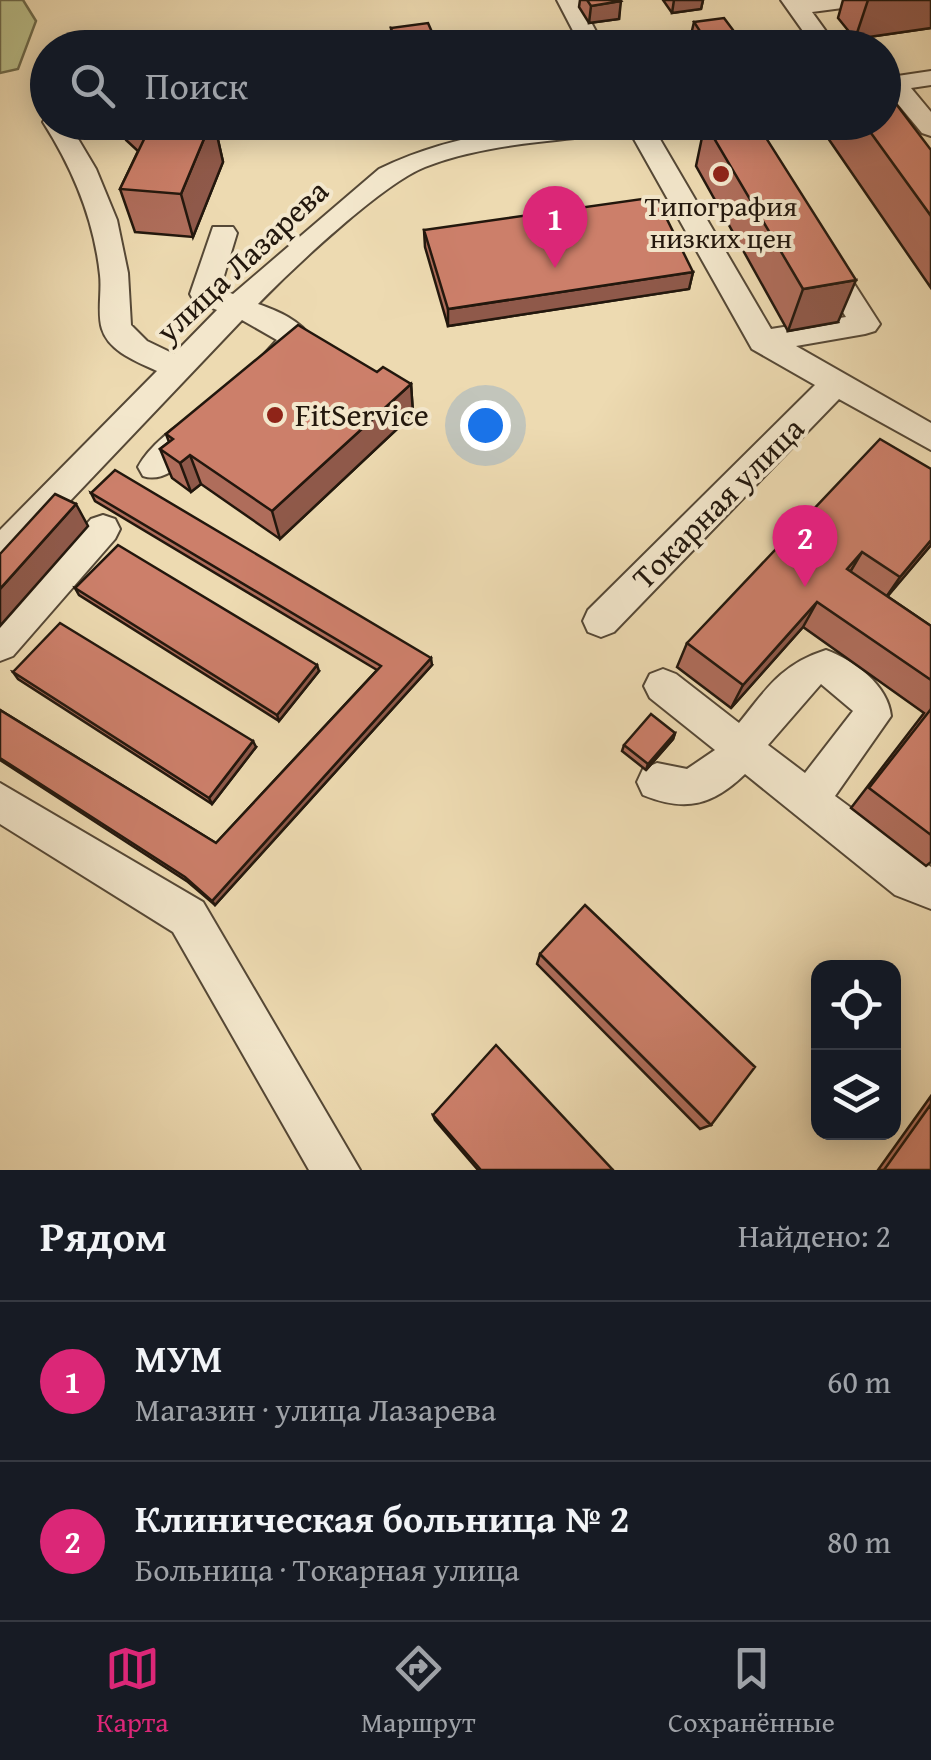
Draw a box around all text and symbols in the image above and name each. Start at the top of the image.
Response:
search box [30,30,901,140]
text: Поиск [145,57,248,113]
icon: search [65,58,120,113]
marker: Типография низких цен [710,163,732,185]
street label: улица Лазарева [144,167,339,354]
place label: Типография низких цен [645,185,797,258]
pin: 1 [522,186,588,268]
place label: FitService [295,391,429,438]
your location [460,400,511,451]
marker: FitService [264,404,286,426]
street label: Токарная улица [621,405,815,599]
pin: 2 [772,504,838,587]
map controls [811,960,901,1140]
button: locate [811,960,901,1050]
button: layers [811,1050,901,1140]
text: Рядом [40,1205,167,1266]
text: Найдено: 2 [738,1212,891,1259]
text: МУМ [135,1330,222,1386]
text: 1 [64,1358,81,1405]
text: 60 m [827,1358,891,1405]
text: Магазин · улица Лазарева [135,1386,496,1433]
text: Клиническая больница № 2 [135,1490,629,1546]
text: 2 [64,1518,81,1565]
text: 80 m [827,1518,891,1565]
text: Больница · Токарная улица [135,1546,520,1593]
tab: Карта [96,1641,169,1742]
tab: Маршрут [361,1641,476,1742]
tab: Сохранённые [668,1641,835,1742]

